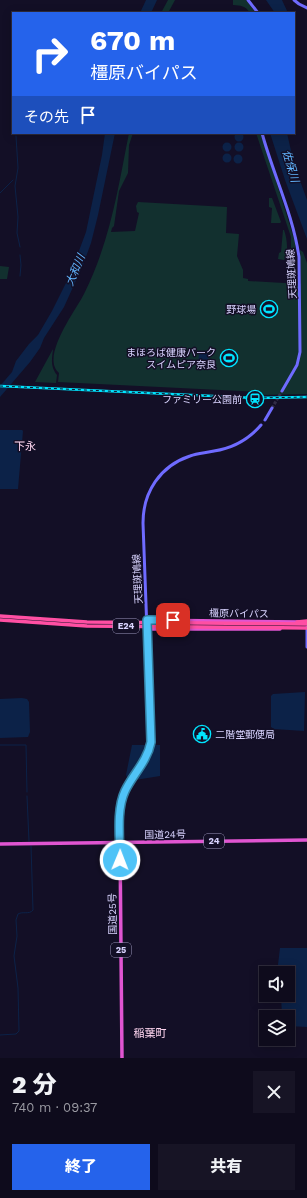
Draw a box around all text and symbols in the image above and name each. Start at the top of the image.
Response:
text: 670 m [90,24,175,57]
icon: right [24,28,76,80]
text: 橿原バイパス [90,62,198,83]
icon: arrive [77,104,99,126]
text: その先 [24,108,69,126]
water label: 佐保川 [280,148,302,185]
street label: 天理斑鳩線 [285,249,298,299]
water label: 大和川 [63,252,88,288]
sports icon: 野球場 [259,299,279,319]
place label: 野球場 [226,304,256,315]
place label: まほろば健康パーク スイムピア奈良 [126,347,216,370]
sports icon: まほろば健康パーク スイムピア奈良 [219,348,239,368]
station icon: ファミリー公園前 [245,389,265,409]
place label: ファミリー公園前 [162,394,242,405]
district label: 下永 [14,440,36,453]
street label: 天理斑鳩線 [131,554,144,604]
pin [156,603,190,637]
street label: 橿原バイパス [209,607,269,620]
icon: arrive [162,609,184,631]
road number: E24 [113,619,139,633]
public building icon: 二階堂郵便局 [192,724,212,744]
place label: 二階堂郵便局 [215,729,275,740]
street label: 国道24号 [144,829,186,840]
road number: 24 [204,834,224,848]
position arrow [99,839,141,881]
street label: 国道25号 [107,893,118,935]
road number: 25 [111,943,131,957]
map controls [259,966,295,1046]
button: sound [259,966,295,1002]
button: layers [259,1010,295,1046]
district label: 稲葉町 [134,1027,167,1040]
text: 2 分 [12,1071,57,1099]
button: close [253,1071,295,1113]
text: 740 m · 09:37 [12,1100,97,1115]
button: 終了 [12,1144,150,1190]
button: 共有 [158,1144,295,1190]

